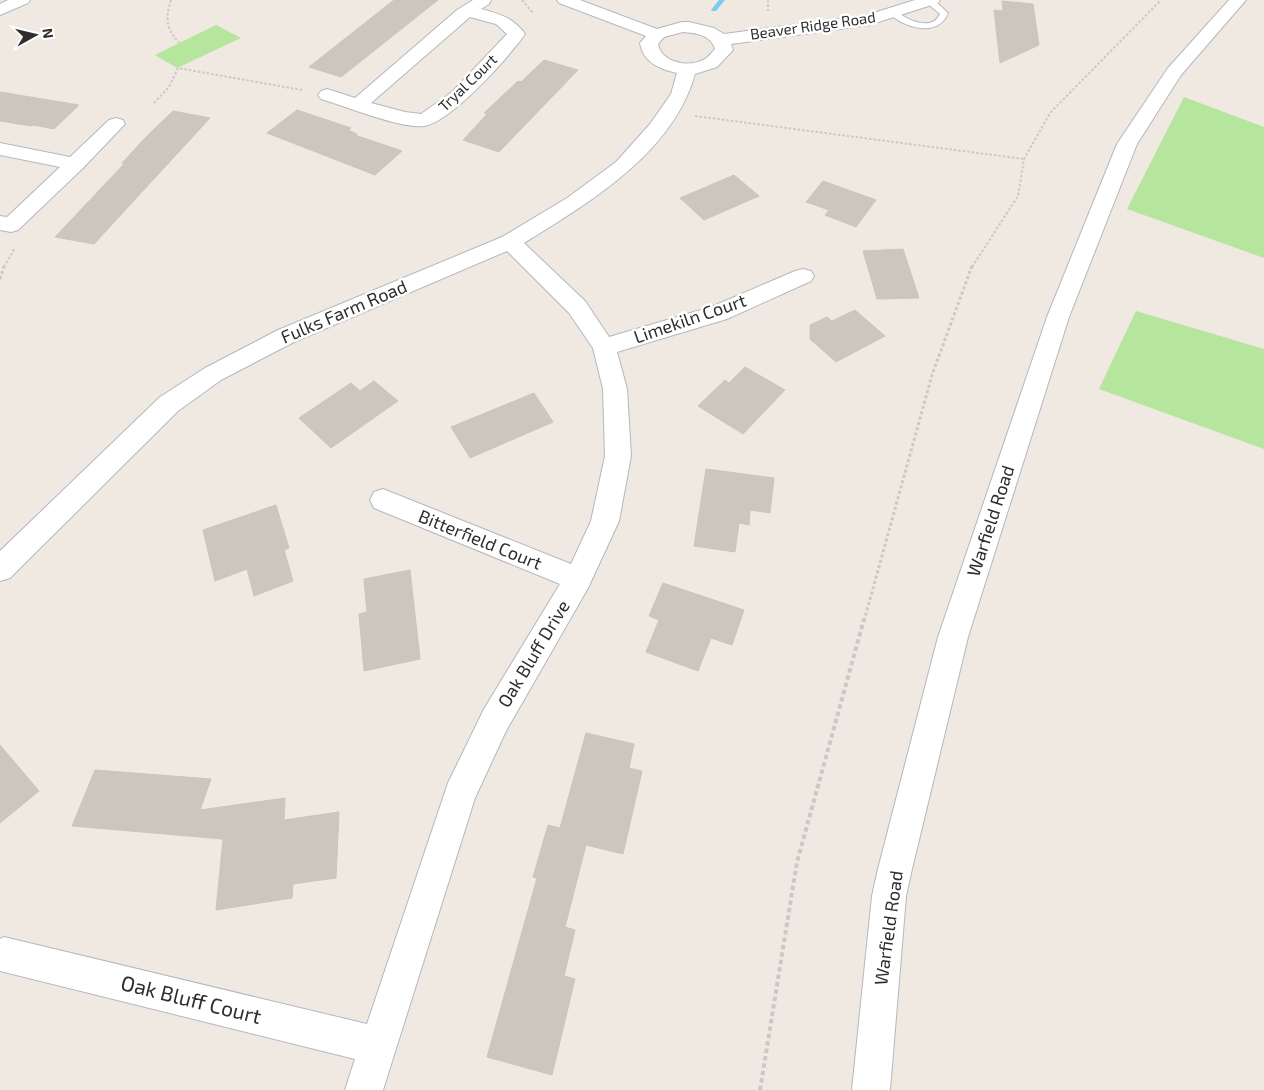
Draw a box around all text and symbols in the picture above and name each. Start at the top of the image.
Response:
street label: Beaver Ridge Road [749,7,877,43]
north arrow [10,10,60,60]
text: N [39,27,57,39]
street label: Tryal Court [434,50,500,115]
street label: Fulks Farm Road [277,275,410,348]
street label: Limekiln Court [631,288,749,348]
street label: Warfield Road [962,462,1018,579]
street label: Bitterfield Court [415,504,545,574]
street label: Oak Bluff Drive [492,596,574,711]
street label: Warfield Road [869,869,907,987]
street label: Oak Bluff Court [119,969,264,1028]

